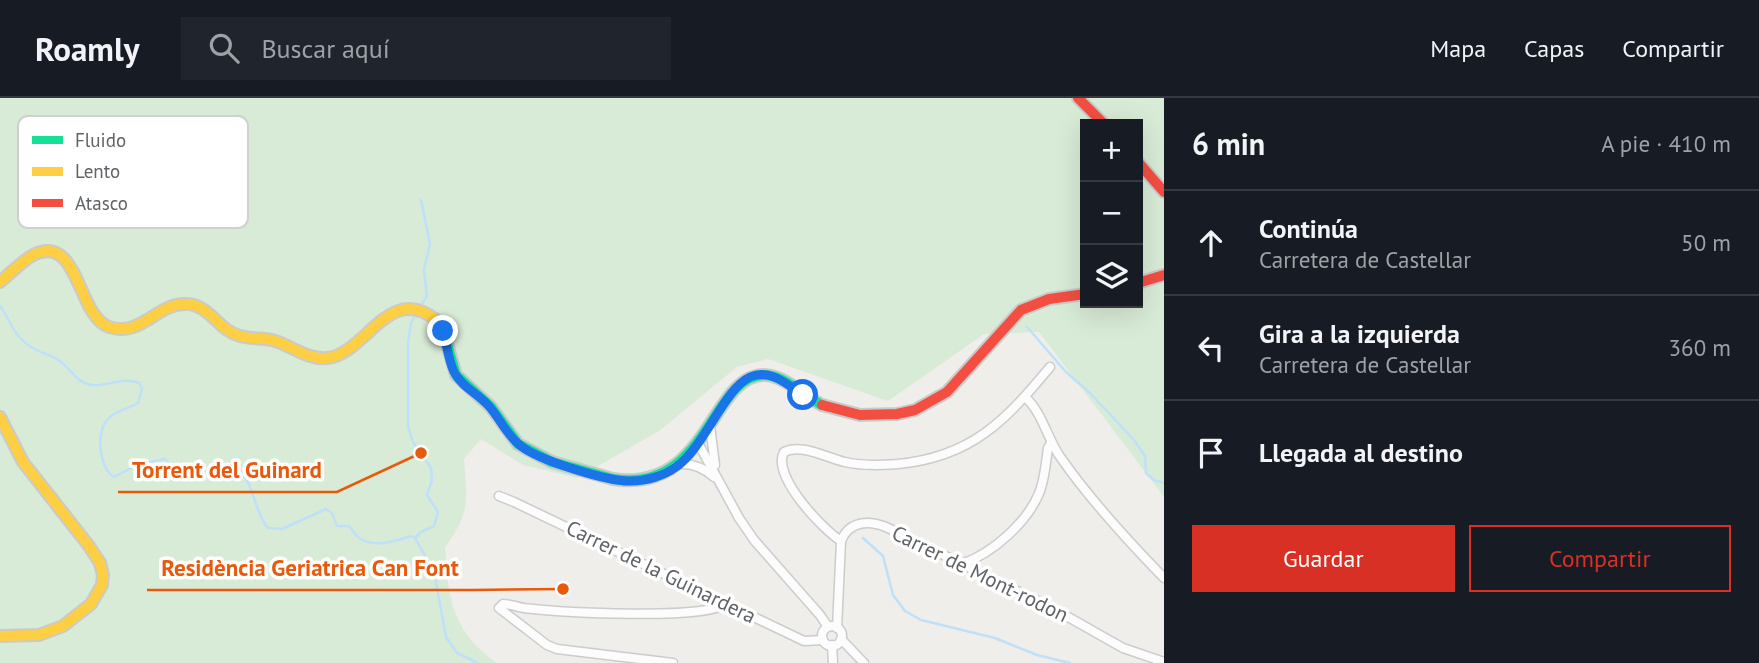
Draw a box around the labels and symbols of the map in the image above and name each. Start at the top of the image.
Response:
legend [18,116,248,228]
text: Fluido [75,128,126,152]
text: Lento [75,159,120,183]
text: Atasco [75,191,128,215]
route end [427,315,458,346]
route start [787,379,818,410]
callout: Torrent del Guinard [118,448,337,492]
text: Torrent del Guinard [132,455,322,484]
street label: Carrer de la Guinardera [562,514,761,629]
street label: Carrer de Mont-rodon [888,519,1073,628]
callout: Residència Geriatrica Can Font [147,546,473,590]
text: Residència Geriatrica Can Font [161,553,459,582]

